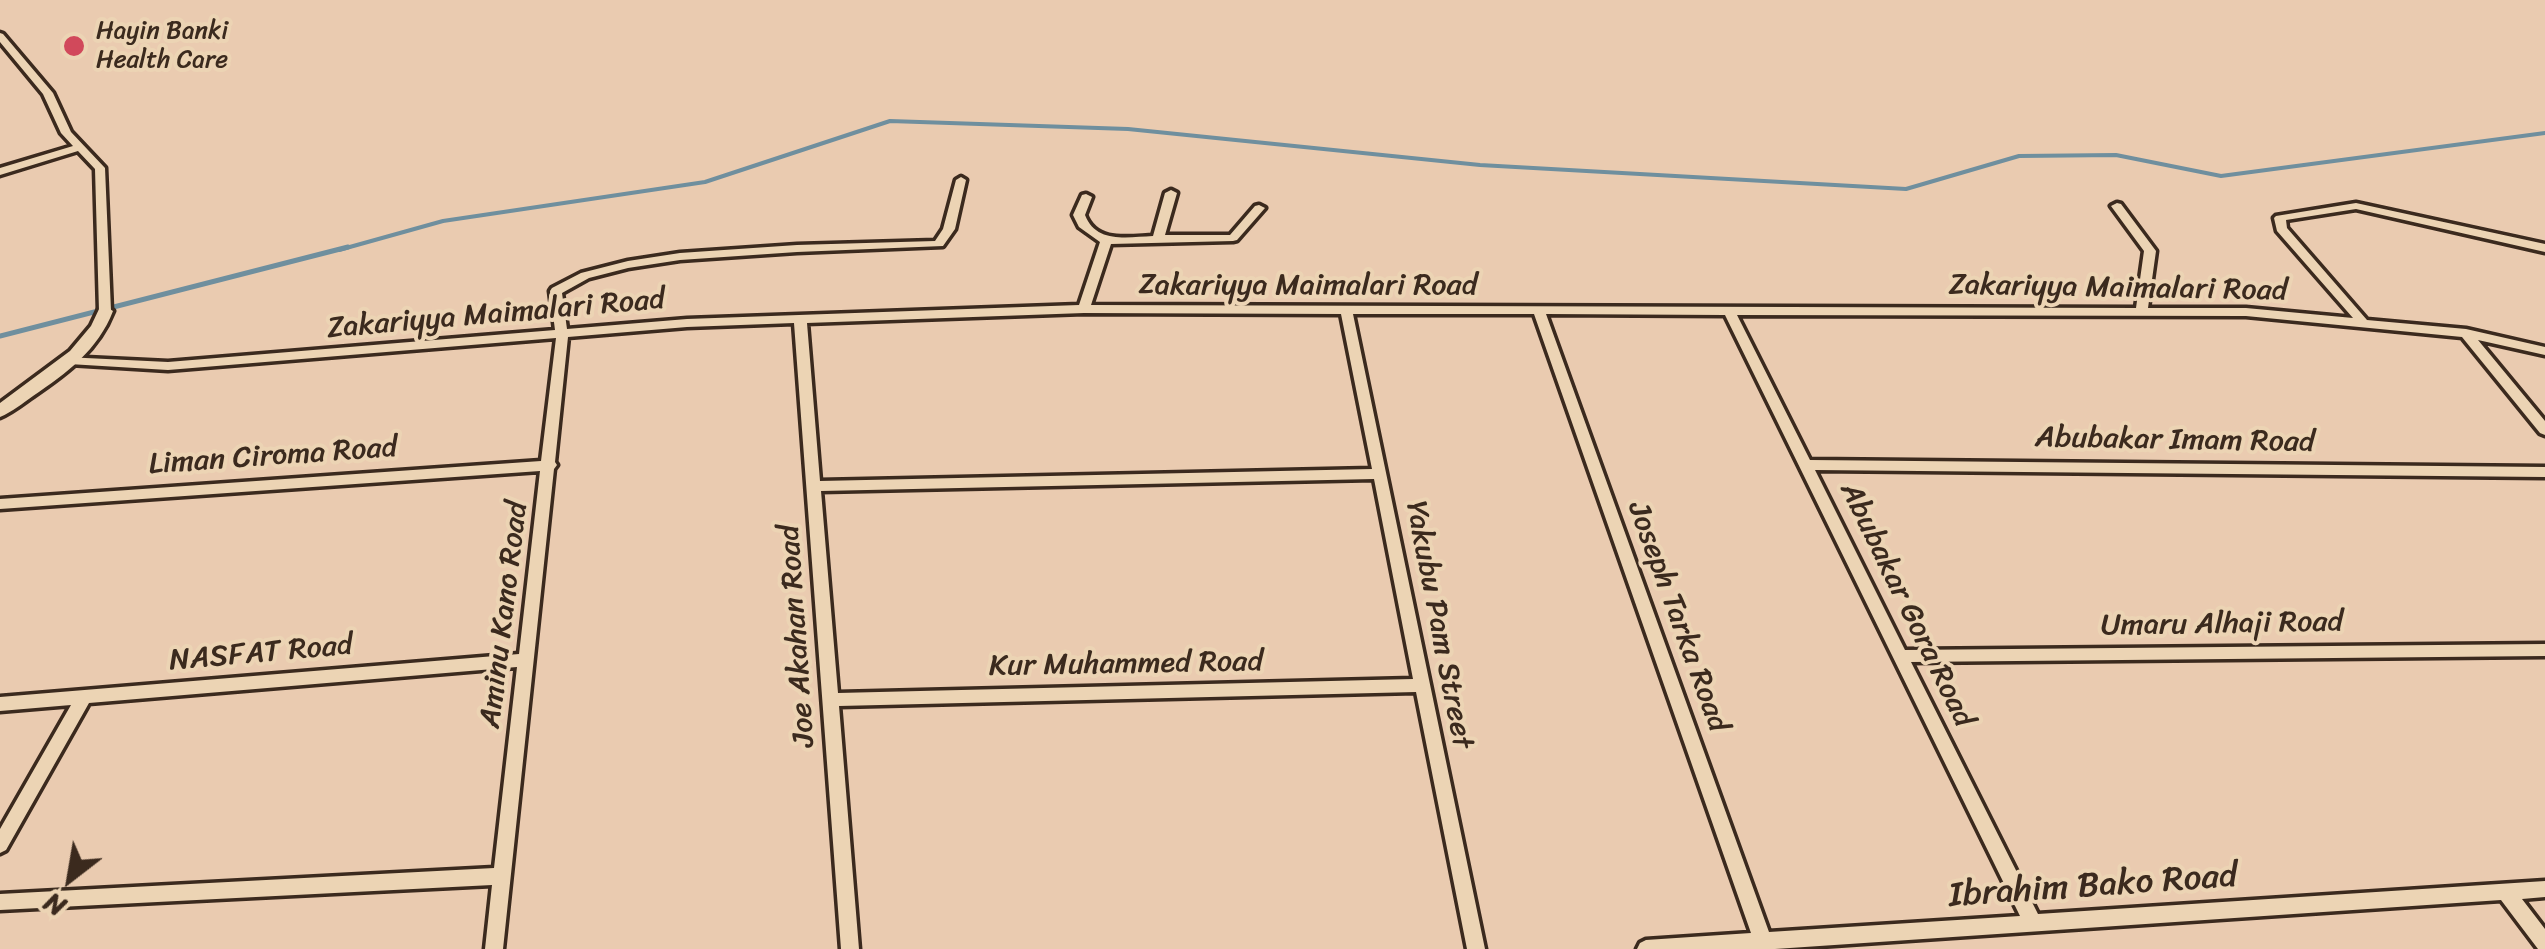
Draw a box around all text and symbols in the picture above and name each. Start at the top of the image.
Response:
place label: Hayin Banki Health Care [96,17,228,76]
marker: Hayin Banki Health Care [61,33,87,59]
street label: Zakariyya Maimalari Road [1139,268,1477,304]
street label: Zakariyya Maimalari Road [1948,268,2288,310]
street label: Zakariyya Maimalari Road [326,282,666,348]
street label: Abubakar Imam Road [2035,421,2315,461]
street label: Liman Ciroma Road [148,430,398,484]
street label: Abubakar Gora Road [1831,477,1981,733]
street label: Joseph Tarka Road [1619,497,1735,737]
street label: Yakubu Pam Street [1396,498,1480,752]
street label: Aminu Kano Road [473,500,537,730]
street label: Joe Akahan Road [772,524,824,748]
street label: Umaru Alhaji Road [2101,605,2343,645]
street label: NASFAT Road [168,628,354,680]
street label: Kur Muhammed Road [989,645,1263,685]
north arrow [20,829,120,929]
street label: Ibrahim Bako Road [1947,856,2239,918]
text: N [33,879,75,931]

